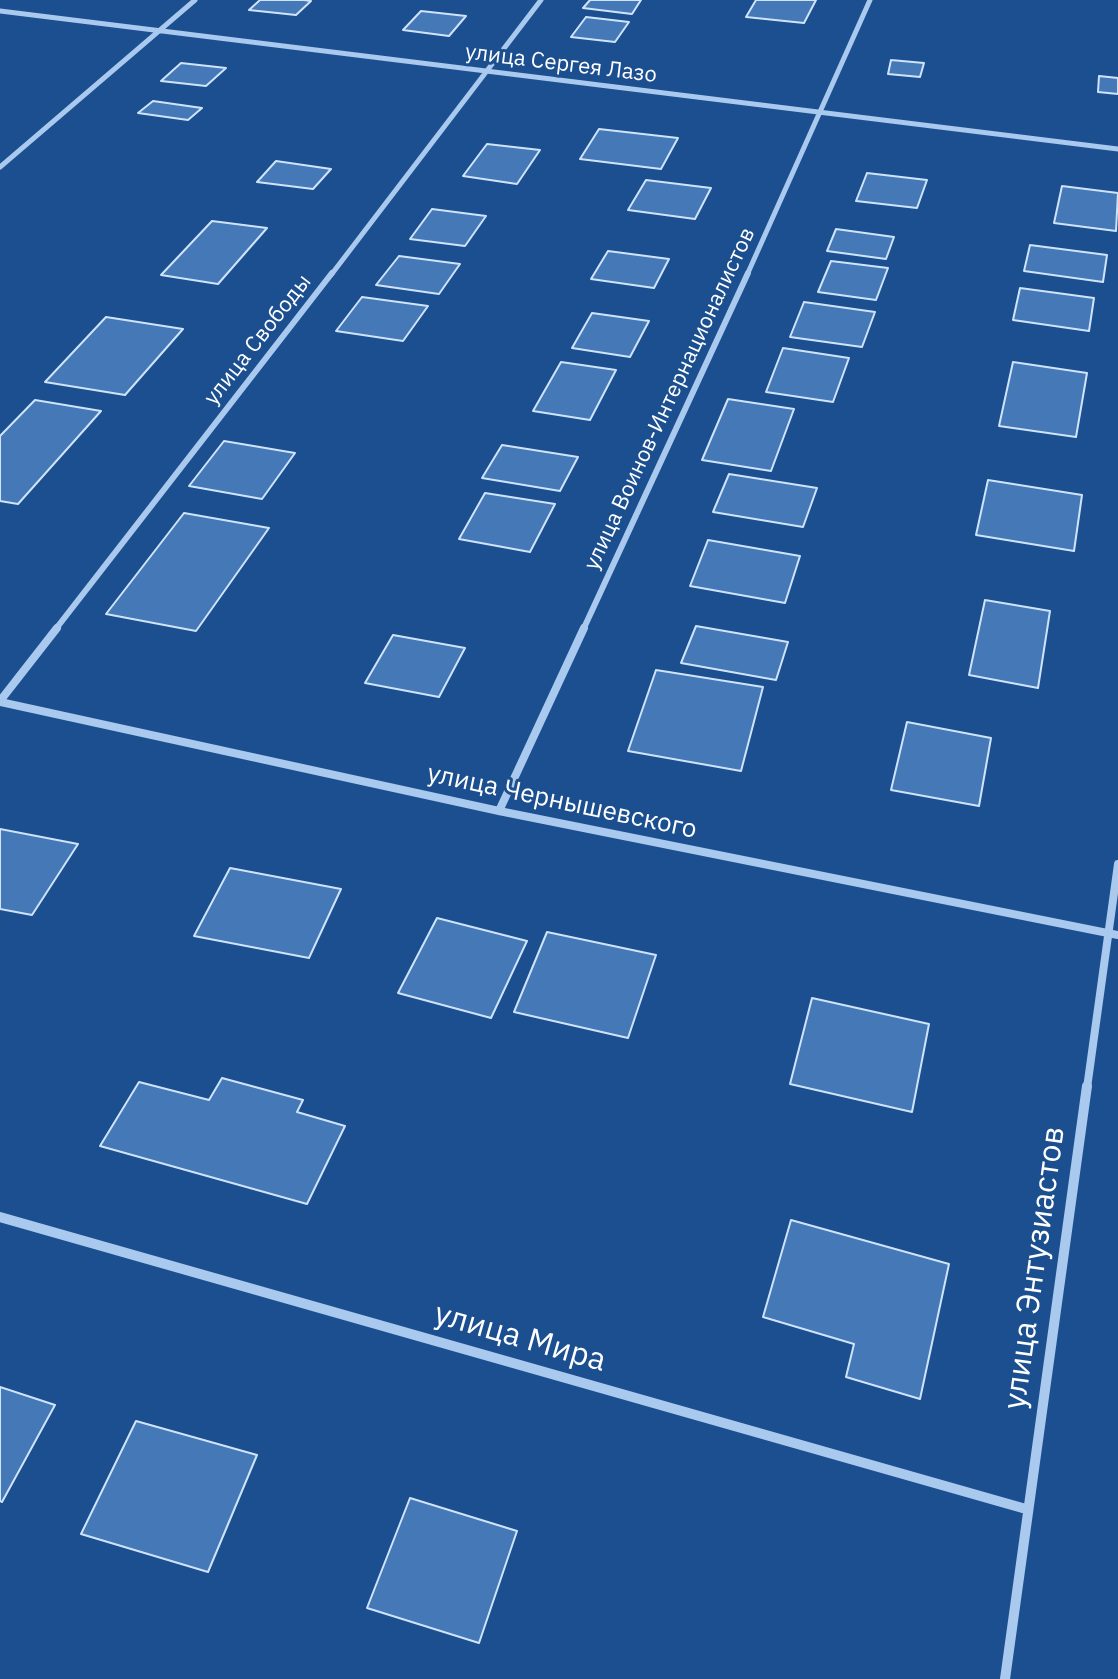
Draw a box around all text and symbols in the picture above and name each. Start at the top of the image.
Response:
street label: улица Сергея Лазо [464,39,658,89]
street label: улица Воинов-Интернационалистов [579,224,761,574]
street label: улица Свободы [199,270,317,410]
street label: улица Чернышевского [424,758,700,846]
street label: улица Энтузиастов [996,1124,1074,1412]
street label: улица Мира [430,1295,610,1381]

